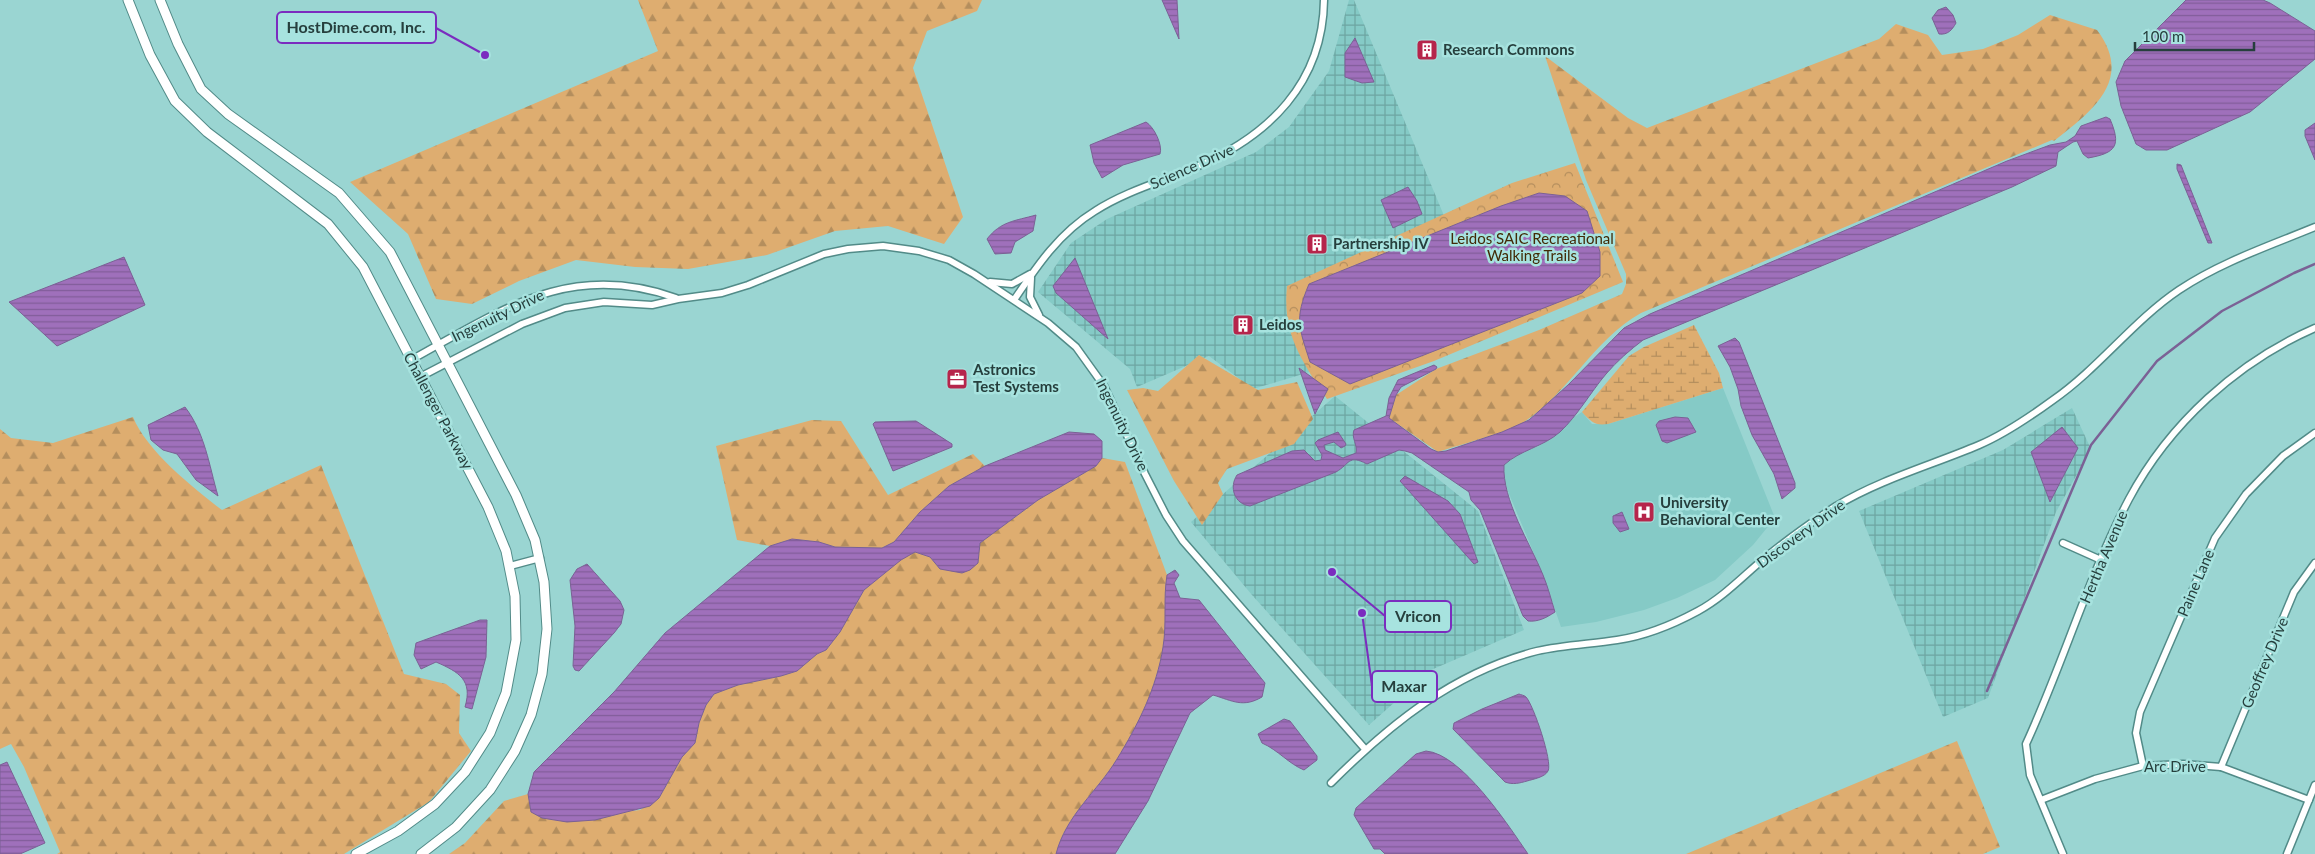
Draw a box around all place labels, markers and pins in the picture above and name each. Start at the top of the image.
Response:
callout: HostDime.com, Inc. [277,12,436,43]
building icon: Research Commons [1415,38,1439,62]
place label: Research Commons [1443,40,1575,58]
building icon: Partnership IV [1305,232,1329,256]
place label: Partnership IV [1333,234,1429,252]
building icon: Leidos [1231,313,1255,337]
place label: Leidos [1259,315,1302,333]
place label: Astronics Test Systems [972,360,1059,395]
office icon: Astronics Test Systems [945,367,969,391]
place label: University Behavioral Center [1660,493,1780,528]
hospital icon: University Behavioral Center [1632,500,1656,524]
callout: Vricon [1385,601,1451,632]
callout: Maxar [1372,671,1437,702]

